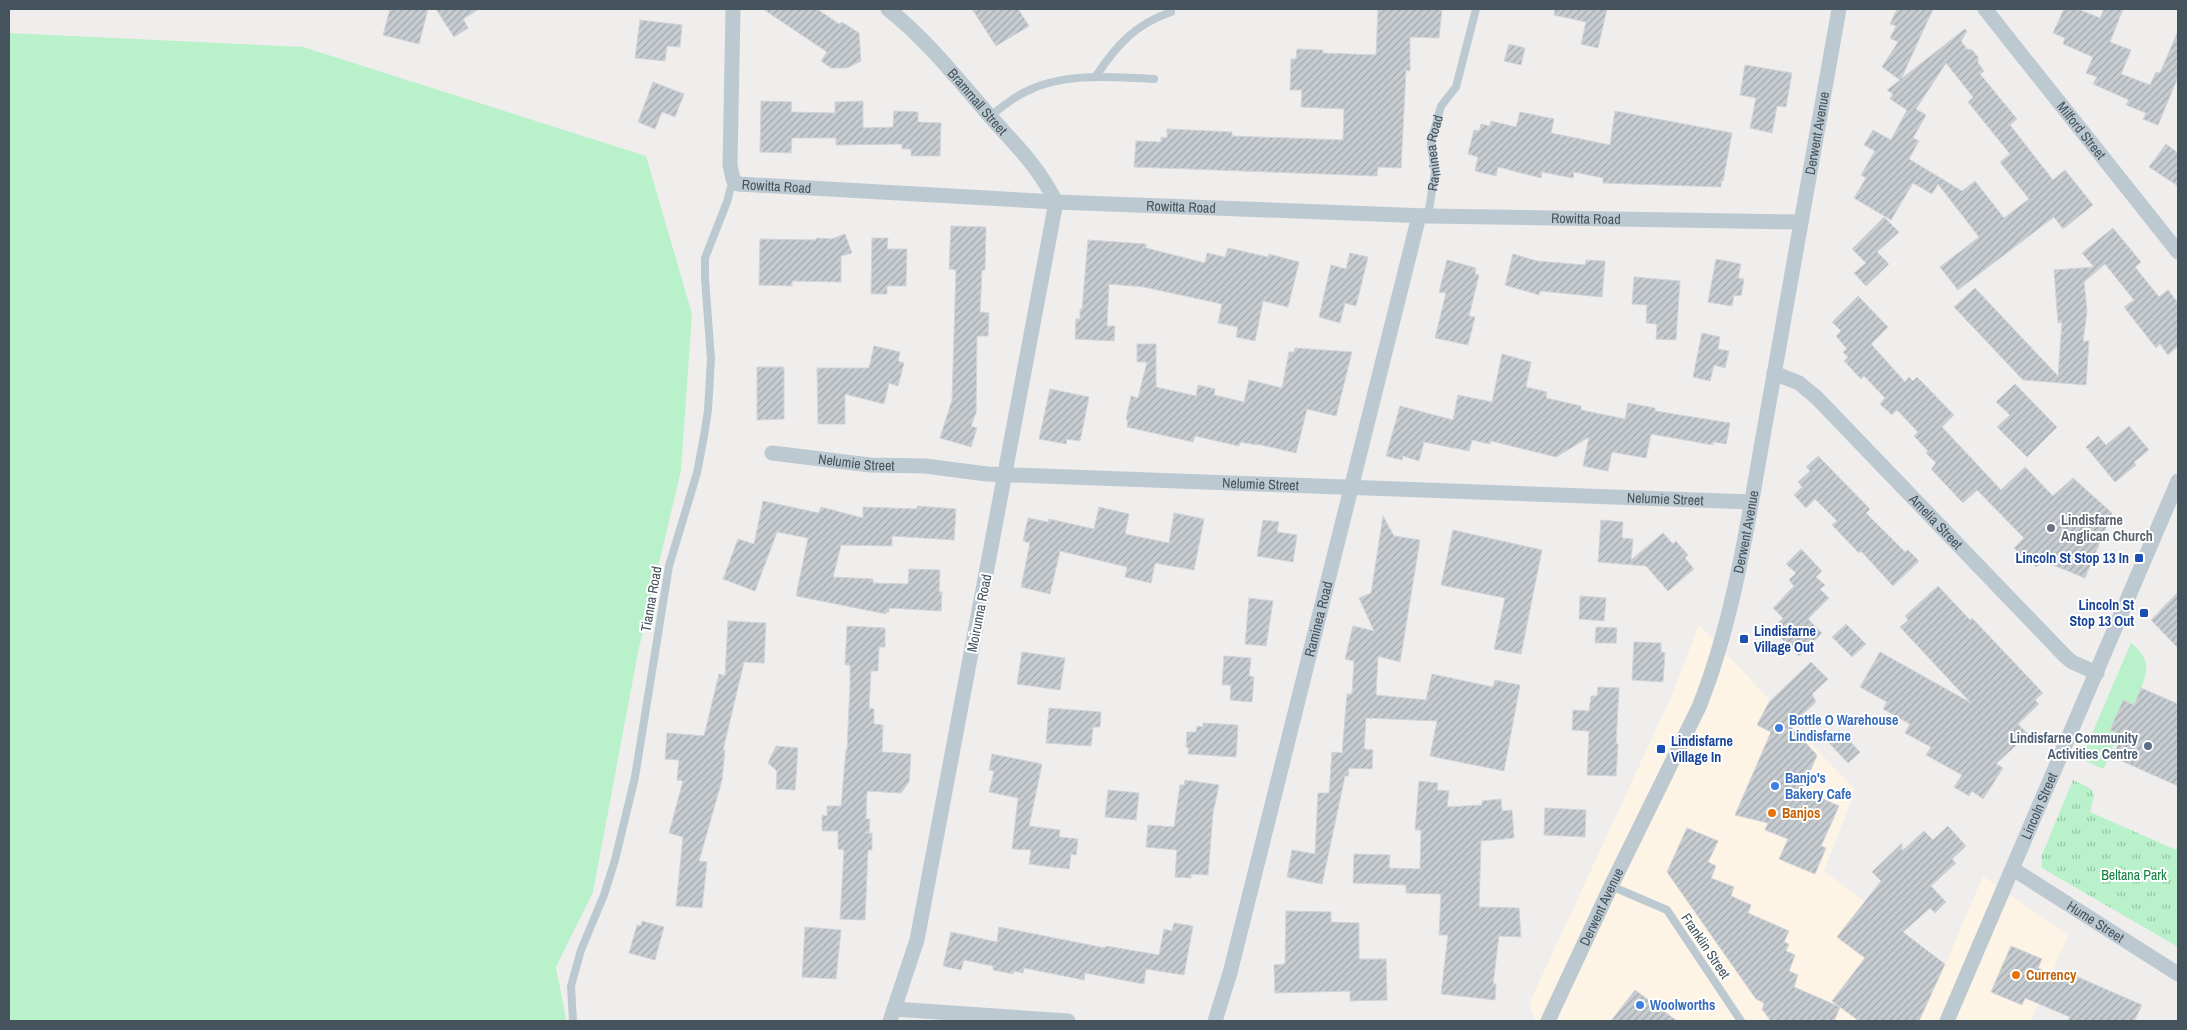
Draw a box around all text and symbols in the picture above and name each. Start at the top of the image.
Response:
street label: Brammall Street [944,65,1011,139]
street label: Derwent Avenue [1801,90,1833,176]
street label: Milford Street [2053,98,2110,163]
street label: Raminea Road [1422,113,1447,192]
street label: Rowitta Road [741,175,812,197]
street label: Rowitta Road [1146,196,1216,217]
street label: Rowitta Road [1551,209,1621,228]
street label: Nelumie Street [817,450,895,474]
street label: Nelumie Street [1222,474,1299,494]
street label: Nelumie Street [1627,488,1704,509]
street label: Derwent Avenue [1729,489,1762,575]
street label: Amelia Street [1905,490,1967,553]
place label: Lindisfarne Anglican Church [2061,511,2153,545]
marker: Lindisfarne Anglican Church [2045,522,2057,534]
place label: Lincoln St Stop 13 In [2015,549,2129,567]
marker: Lincoln St Stop 13 In [2133,552,2145,564]
street label: Tianna Road [636,565,666,633]
street label: Moirunna Road [963,572,995,654]
street label: Raminea Road [1300,579,1336,659]
place label: Lincoln St Stop 13 Out [2070,596,2134,630]
marker: Lincoln St Stop 13 Out [2138,607,2150,619]
place label: Lindisfarne Village Out [1754,622,1816,656]
marker: Lindisfarne Village Out [1738,633,1750,645]
place label: Bottle O Warehouse Lindisfarne [1789,711,1898,745]
marker: Bottle O Warehouse Lindisfarne [1773,722,1785,734]
place label: Lindisfarne Community Activities Centre [2010,729,2139,763]
place label: Lindisfarne Village In [1671,732,1733,766]
marker: Lindisfarne Community Activities Centre [2142,740,2154,752]
marker: Lindisfarne Village In [1655,743,1667,755]
place label: Banjo's Bakery Cafe [1785,769,1851,803]
street label: Lincoln Street [2017,770,2061,842]
marker: Banjo's Bakery Cafe [1769,780,1781,792]
place label: Banjos [1782,804,1820,822]
marker: Banjos [1766,807,1778,819]
street label: Derwent Avenue [1575,865,1628,949]
park label: Beltana Park [2101,866,2167,884]
street label: Hume Street [2064,897,2128,947]
street label: Franklin Street [1677,910,1735,982]
place label: Currency [2026,966,2077,984]
marker: Currency [2010,969,2022,981]
place label: Woolworths [1650,996,1716,1014]
marker: Woolworths [1634,999,1646,1011]

